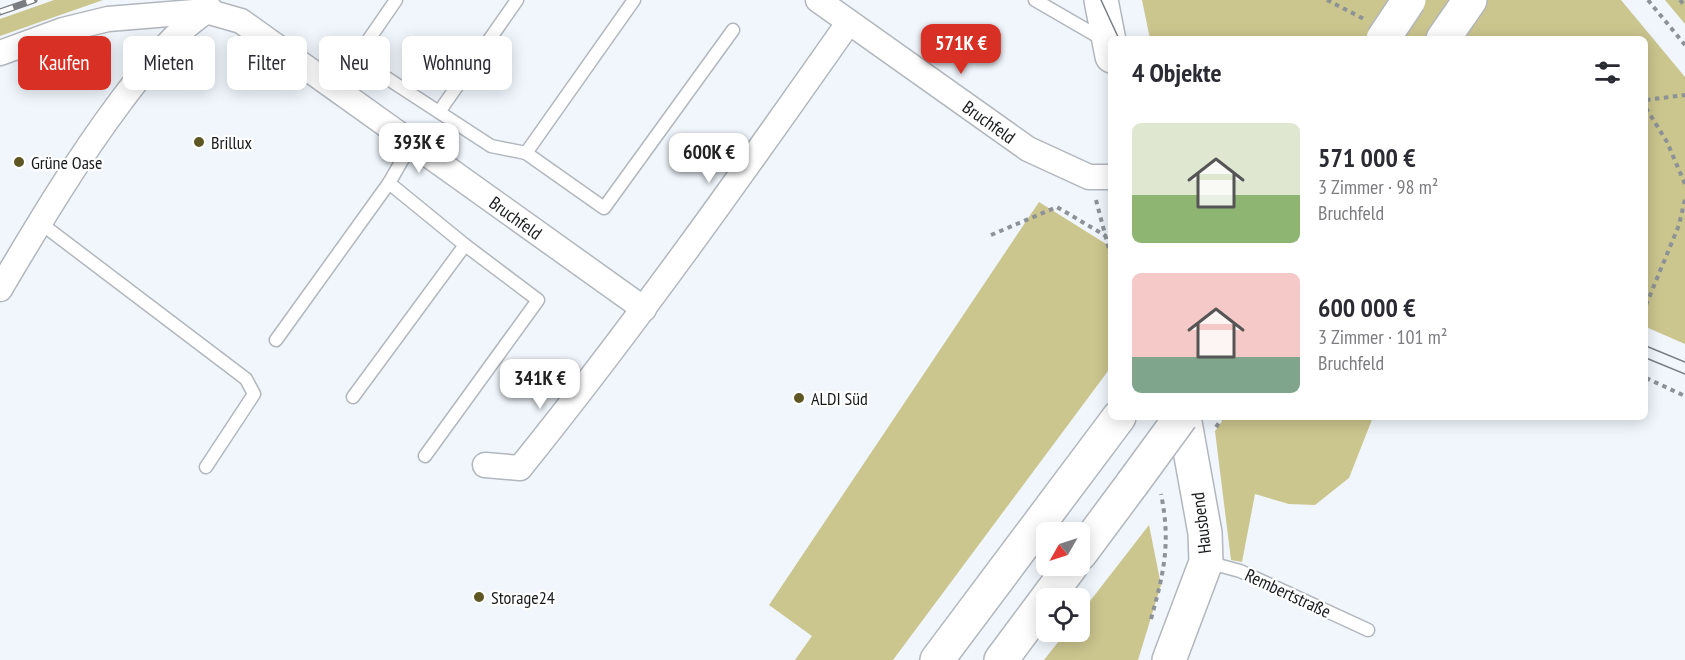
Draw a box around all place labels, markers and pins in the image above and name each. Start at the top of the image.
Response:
pin: 571K € [912,24,1010,75]
pin: 393K € [370,123,468,174]
place label: Brillux [211,131,253,154]
pin: 600K € [660,133,758,184]
marker: Brillux [192,135,206,149]
place label: Grüne Oase [31,151,102,174]
marker: Grüne Oase [12,155,26,169]
pin: 341K € [491,359,589,410]
place label: ALDI Süd [811,387,868,410]
marker: ALDI Süd [792,391,806,405]
place label: Storage24 [491,586,555,609]
marker: Storage24 [472,590,486,604]

